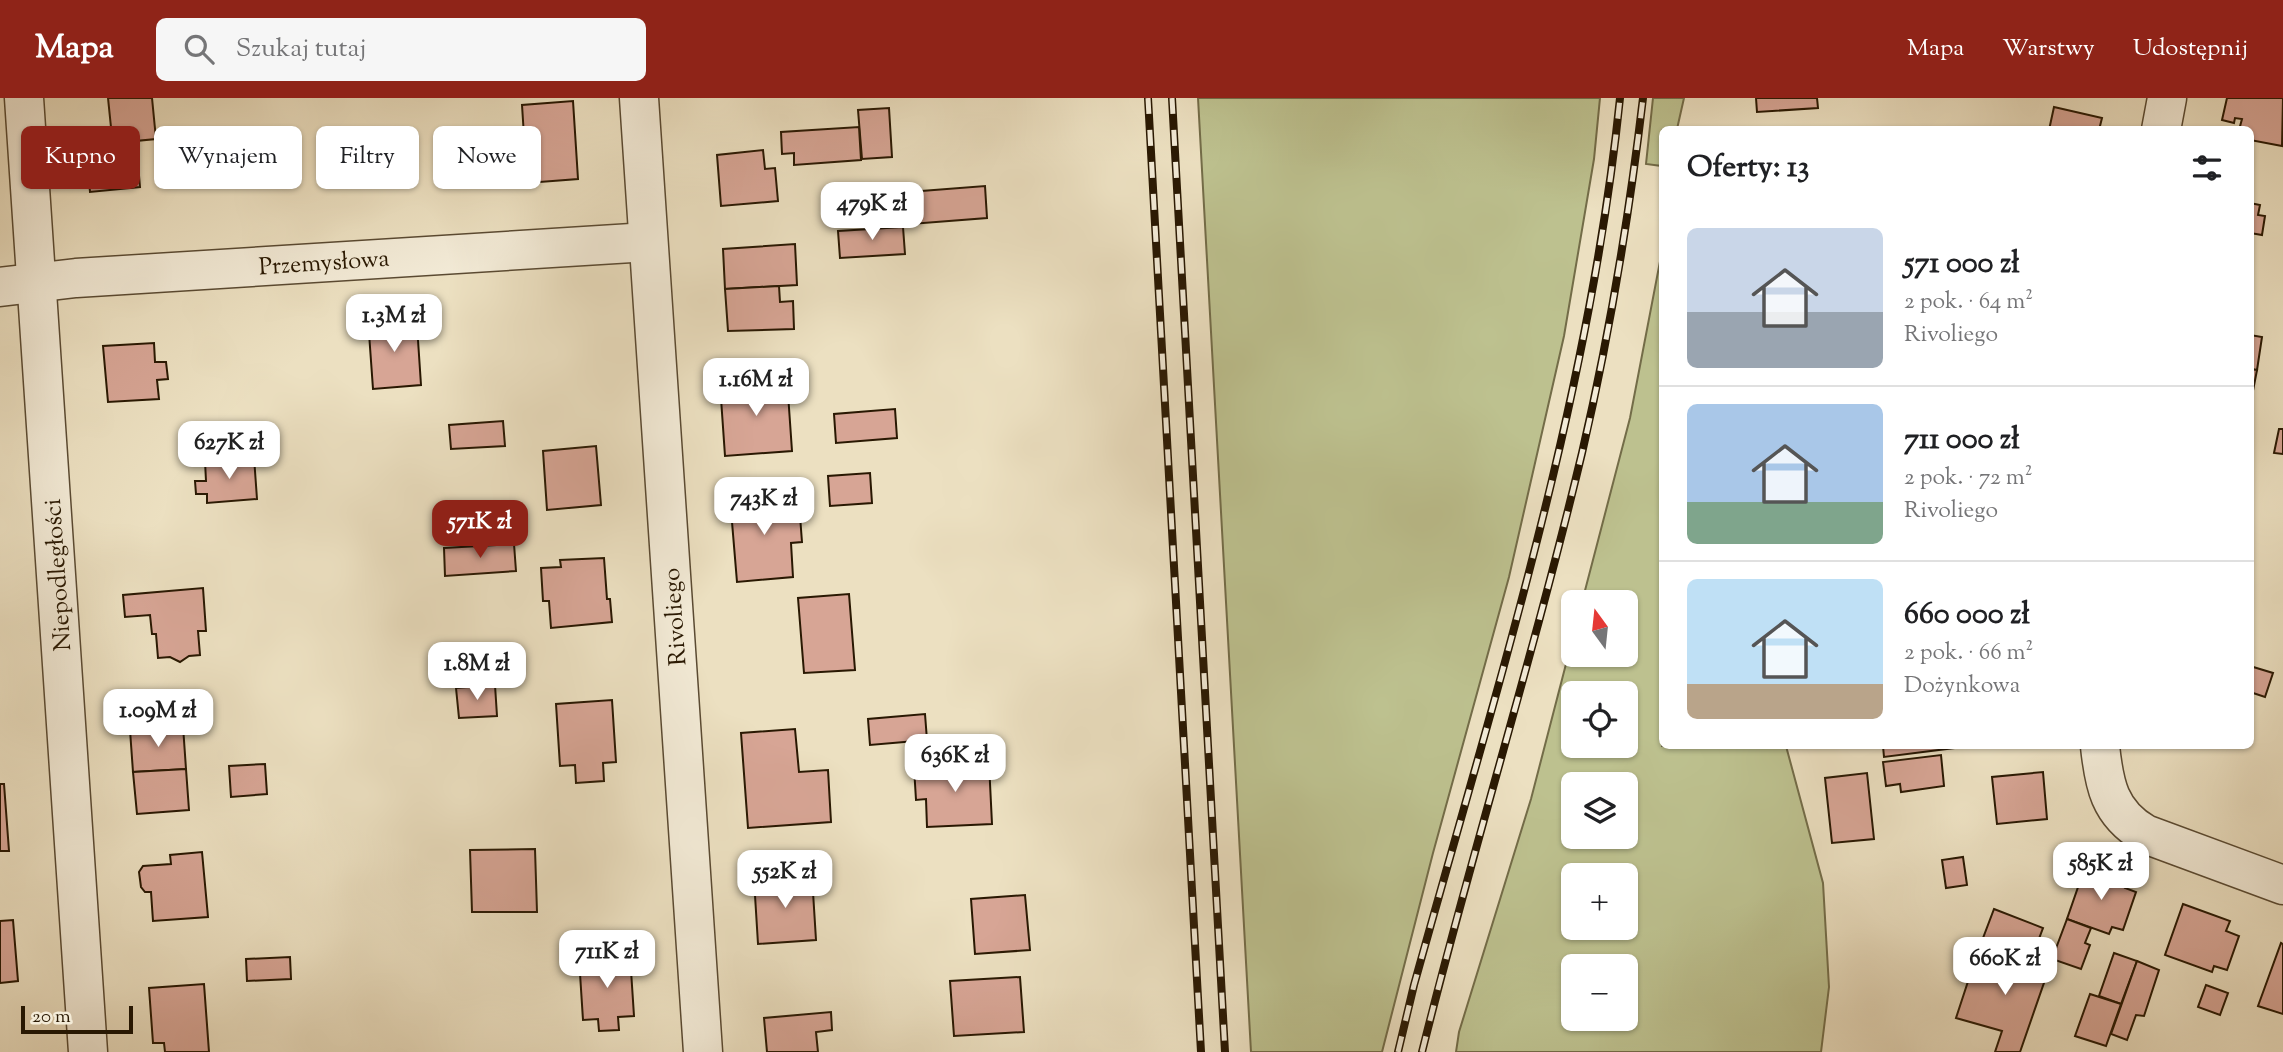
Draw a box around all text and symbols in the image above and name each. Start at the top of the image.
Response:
search box [156,18,646,81]
text: Mapa [35,25,114,73]
icon: search [180,30,218,68]
text: Szukaj tutaj [236,31,366,68]
text: Mapa [1907,32,1964,66]
text: Warstwy [2002,32,2095,66]
text: Udostępnij [2133,32,2248,66]
chip: Kupno [21,126,140,189]
chip: Wynajem [154,126,302,189]
chip: Filtry [316,126,419,189]
chip: Nowe [433,126,541,189]
text: Oferty: 13 [1687,147,1809,190]
icon: filters [2188,149,2226,187]
pin: 479K zł [807,183,937,242]
text: 479K zł [837,188,907,221]
street label: Przemysłowa [258,242,391,286]
text: 571 000 zł [1904,243,2020,286]
icon: home [1743,256,1827,340]
text: 2 pok. · 64 m² [1904,286,2033,319]
pin: 1.3M zł [329,294,459,354]
text: 1.3M zł [362,300,426,333]
text: Rivoliego [1904,319,1998,352]
pin: 1.16M zł [684,358,828,418]
text: 1.16M zł [719,364,793,397]
text: 711 000 zł [1904,419,2020,462]
pin: 627K zł [164,422,294,481]
text: 627K zł [194,427,264,460]
icon: home [1743,432,1827,516]
text: 2 pok. · 72 m² [1904,462,2033,495]
pin: 743K zł [699,478,829,537]
text: 743K zł [730,483,798,516]
text: Rivoliego [1904,495,1998,528]
street label: Niepodległości [37,497,81,652]
pin: 571K zł [415,500,545,560]
text: 571K zł [448,506,512,539]
street label: Rivoliego [656,567,696,667]
north arrow [1561,590,1638,667]
map controls [1561,590,1638,1031]
text: 660 000 zł [1904,594,2030,637]
icon: home [1743,607,1827,691]
text: 2 pok. · 66 m² [1904,637,2033,670]
pin: 1.8M zł [412,642,542,702]
text: 1.8M zł [444,648,510,681]
text: Dożynkowa [1904,670,2020,703]
button: locate [1561,681,1638,758]
pin: 1.09M zł [86,690,230,749]
text: 1.09M zł [119,695,197,728]
pin: 636K zł [890,734,1020,794]
text: 636K zł [921,740,989,773]
button: layers [1561,772,1638,849]
pin: 585K zł [2036,842,2166,902]
text: 585K zł [2069,848,2133,881]
pin: 552K zł [720,850,850,910]
text: 552K zł [753,856,817,889]
button: + [1561,863,1638,940]
pin: 711K zł [542,930,672,990]
text: 711K zł [575,936,639,969]
pin: 660K zł [1940,937,2070,997]
text: 660K zł [1969,943,2041,976]
button: − [1561,954,1638,1031]
scale bar [21,1003,133,1035]
text: 20 m [32,1004,71,1031]

